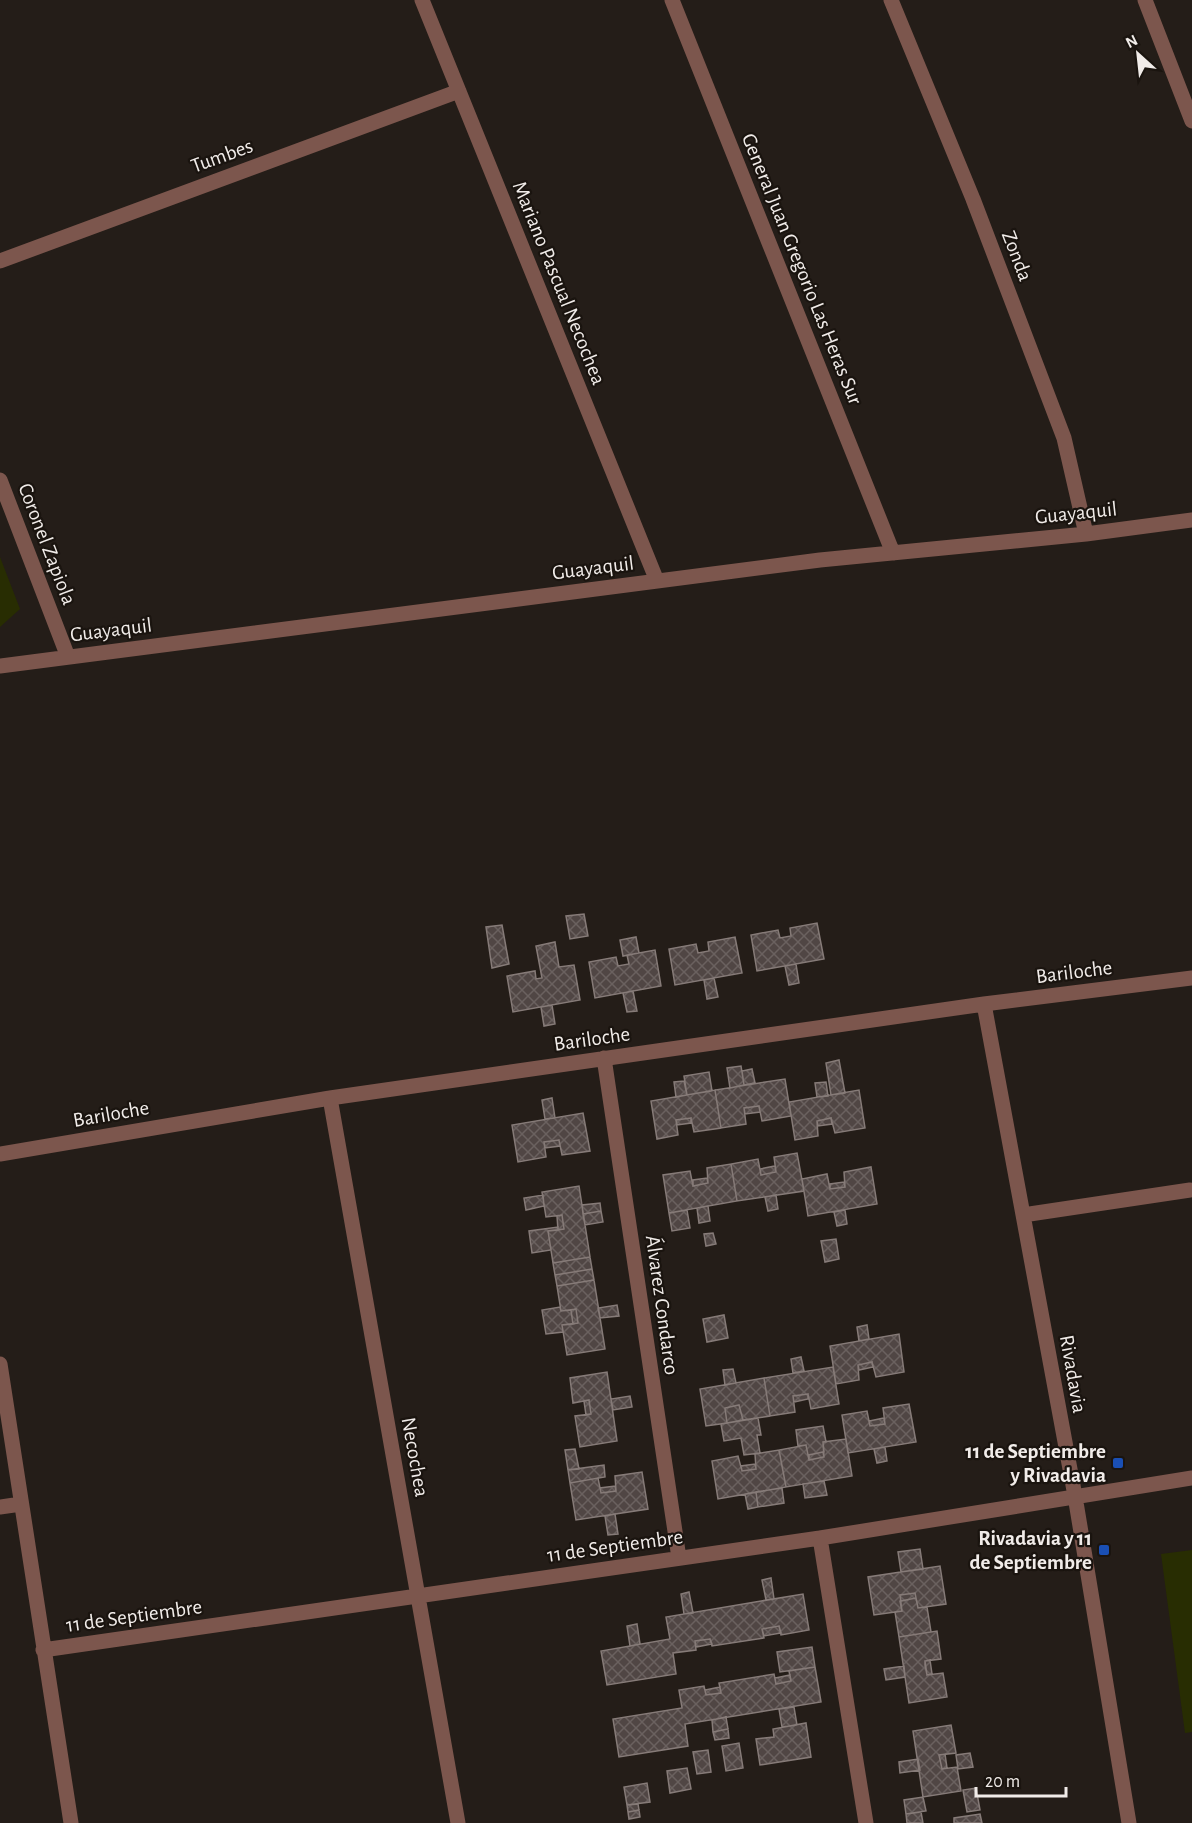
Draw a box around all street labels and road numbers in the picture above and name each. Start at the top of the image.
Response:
street label: General Juan Gregorio Las Heras Sur [738,130,866,408]
street label: Tumbes [188,135,256,177]
street label: Mariano Pascual Necochea [509,178,610,388]
street label: Zonda [998,228,1036,284]
street label: Coronel Zapiola [14,480,80,608]
street label: Guayaquil [1034,498,1118,528]
street label: Guayaquil [551,553,635,583]
street label: Guayaquil [69,615,153,645]
street label: Bariloche [1035,957,1113,987]
street label: Bariloche [552,1023,632,1055]
street label: Bariloche [71,1097,151,1131]
street label: Álvarez Condarco [642,1234,684,1376]
street label: Rivadavia [1056,1333,1090,1415]
street label: Necochea [398,1416,432,1499]
street label: 11 de Septiembre [546,1526,684,1566]
street label: 11 de Septiembre [65,1596,203,1636]

